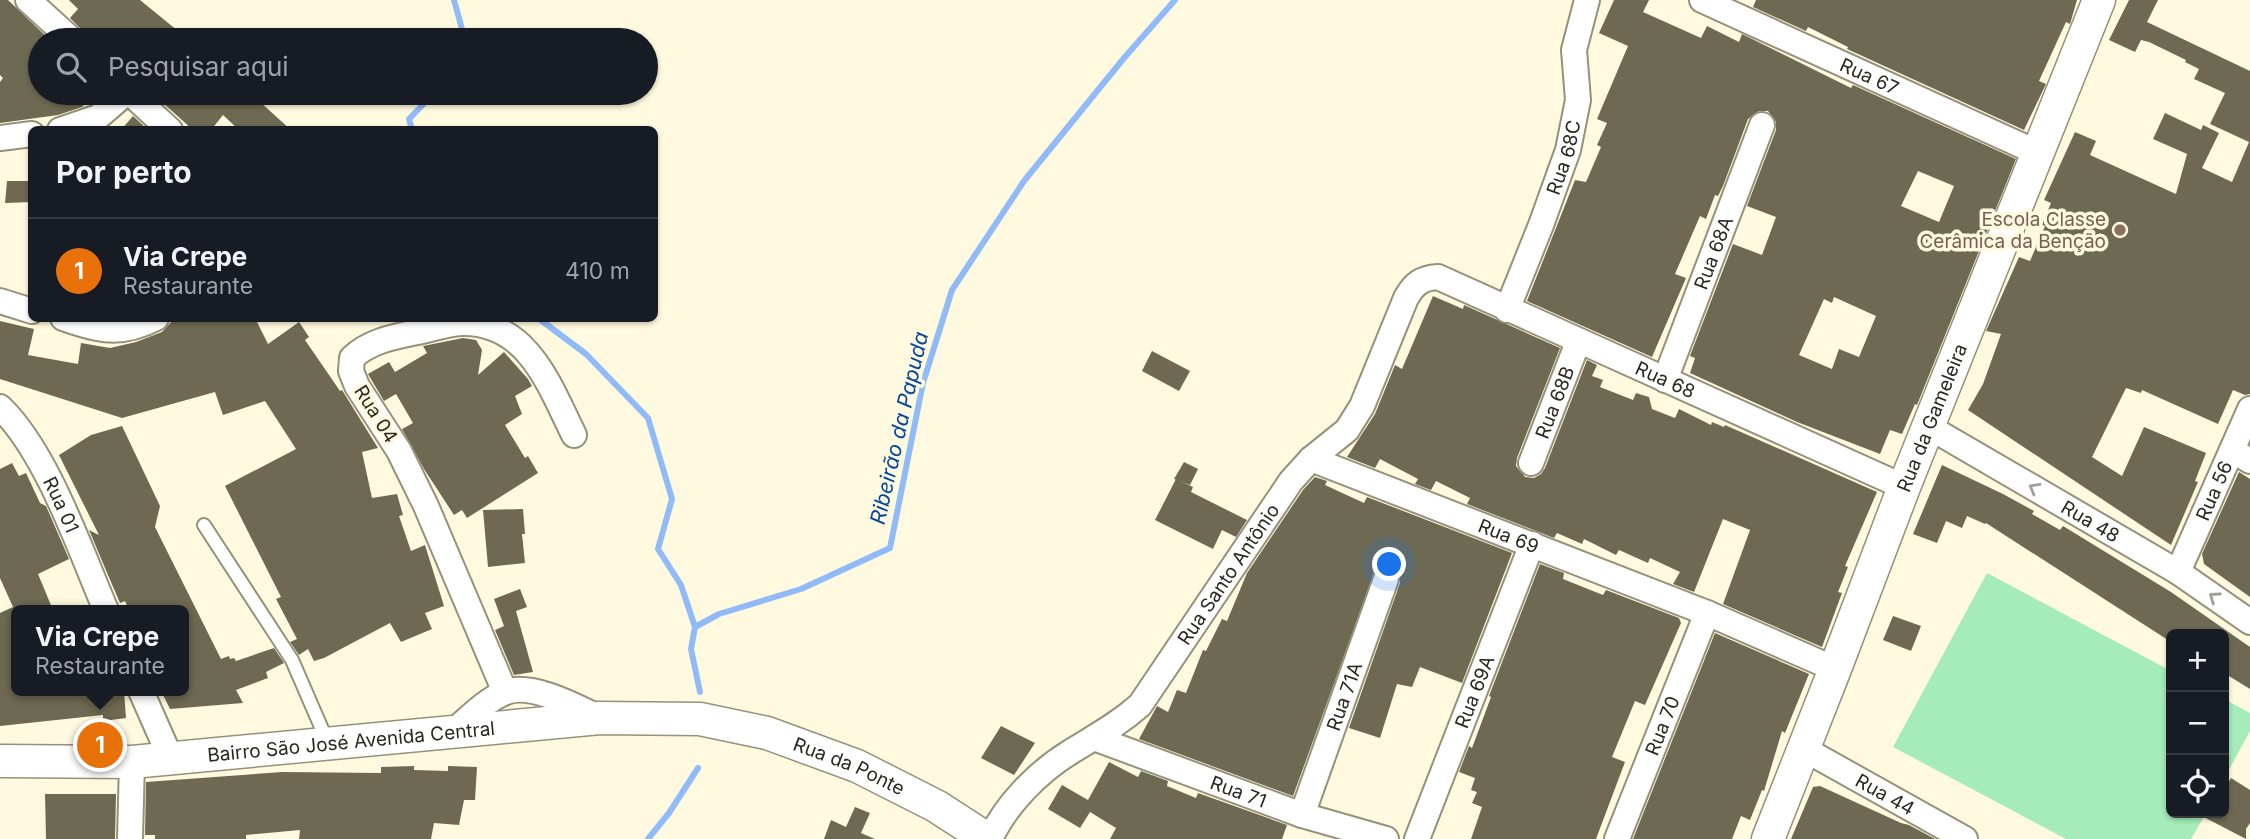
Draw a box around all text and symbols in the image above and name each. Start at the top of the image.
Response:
search box [28,28,658,105]
icon: search [52,48,90,86]
text: Pesquisar aqui [108,51,289,82]
street label: Rua 67 [1836,53,1902,100]
street label: Rua 68C [1541,118,1585,198]
text: Por perto [56,154,192,190]
place label: Escola Classe Cerâmica da Benção [1919,208,2106,253]
street label: Rua 68A [1689,213,1738,293]
marker: Escola Classe Cerâmica da Benção [2112,222,2128,238]
text: Via Crepe [123,241,247,272]
text: 1 [74,257,84,285]
text: 410 m [565,257,630,285]
text: Restaurante [123,272,253,300]
water label: Ribeirão da Papuda [865,329,933,527]
street label: Rua da Gameleira [1892,340,1972,495]
street label: Rua 68 [1632,356,1699,403]
street label: Rua 68B [1530,363,1579,442]
street label: Rua 04 [349,381,403,447]
street label: Rua 56 [2191,457,2237,524]
street label: Rua 01 [38,473,84,536]
one-way arrow [2029,483,2042,496]
street label: Rua 48 [2057,495,2124,547]
street label: Rua Santo Antônio [1172,499,1284,649]
street label: Rua 69 [1475,514,1542,558]
your location [1372,547,1406,581]
one-way arrow [2209,593,2222,605]
popup [11,605,189,696]
text: Via Crepe [35,621,159,652]
map controls [2166,629,2229,818]
button: + [2166,629,2229,692]
text: Restaurante [35,652,165,680]
street label: Rua 69A [1450,652,1499,731]
street label: Rua 71A [1321,659,1367,734]
button: − [2166,692,2229,755]
street label: Rua 70 [1640,693,1684,759]
street label: Bairro São José Avenida Central [206,716,496,766]
pin: 1 [77,719,123,771]
street label: Rua da Ponte [790,732,909,800]
button: locate [2166,755,2229,818]
street label: Rua 44 [1852,769,1919,820]
street label: Rua 71 [1207,771,1270,812]

